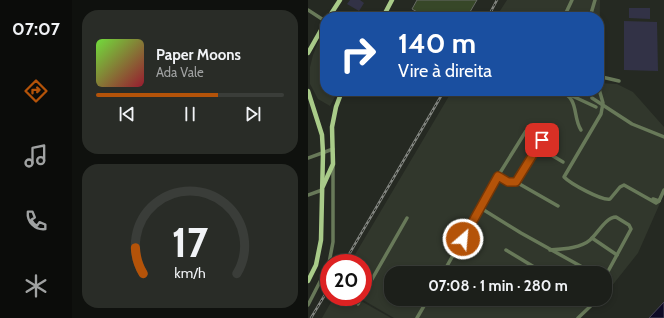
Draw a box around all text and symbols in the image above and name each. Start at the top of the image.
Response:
text: 07:07 [12,18,60,40]
text: 140 m [398,26,476,60]
icon: right [332,28,384,80]
text: Paper Moons [156,46,241,64]
text: Vire à direita [398,60,492,82]
text: Ada Vale [156,64,204,80]
icon: directions [22,77,50,105]
icon: previous [116,103,138,125]
icon: pause [179,103,201,125]
icon: next [242,103,264,125]
pin [525,123,559,157]
icon: arrive [531,129,553,151]
icon: music [22,142,50,170]
icon: phone [22,207,50,235]
text: 17 [172,217,208,267]
position arrow [442,218,484,260]
speed limit sign: 20 [320,254,372,306]
text: km/h [174,264,206,282]
icon: climate [22,272,50,300]
text: 07:08 · 1 min · 280 m [428,277,568,295]

